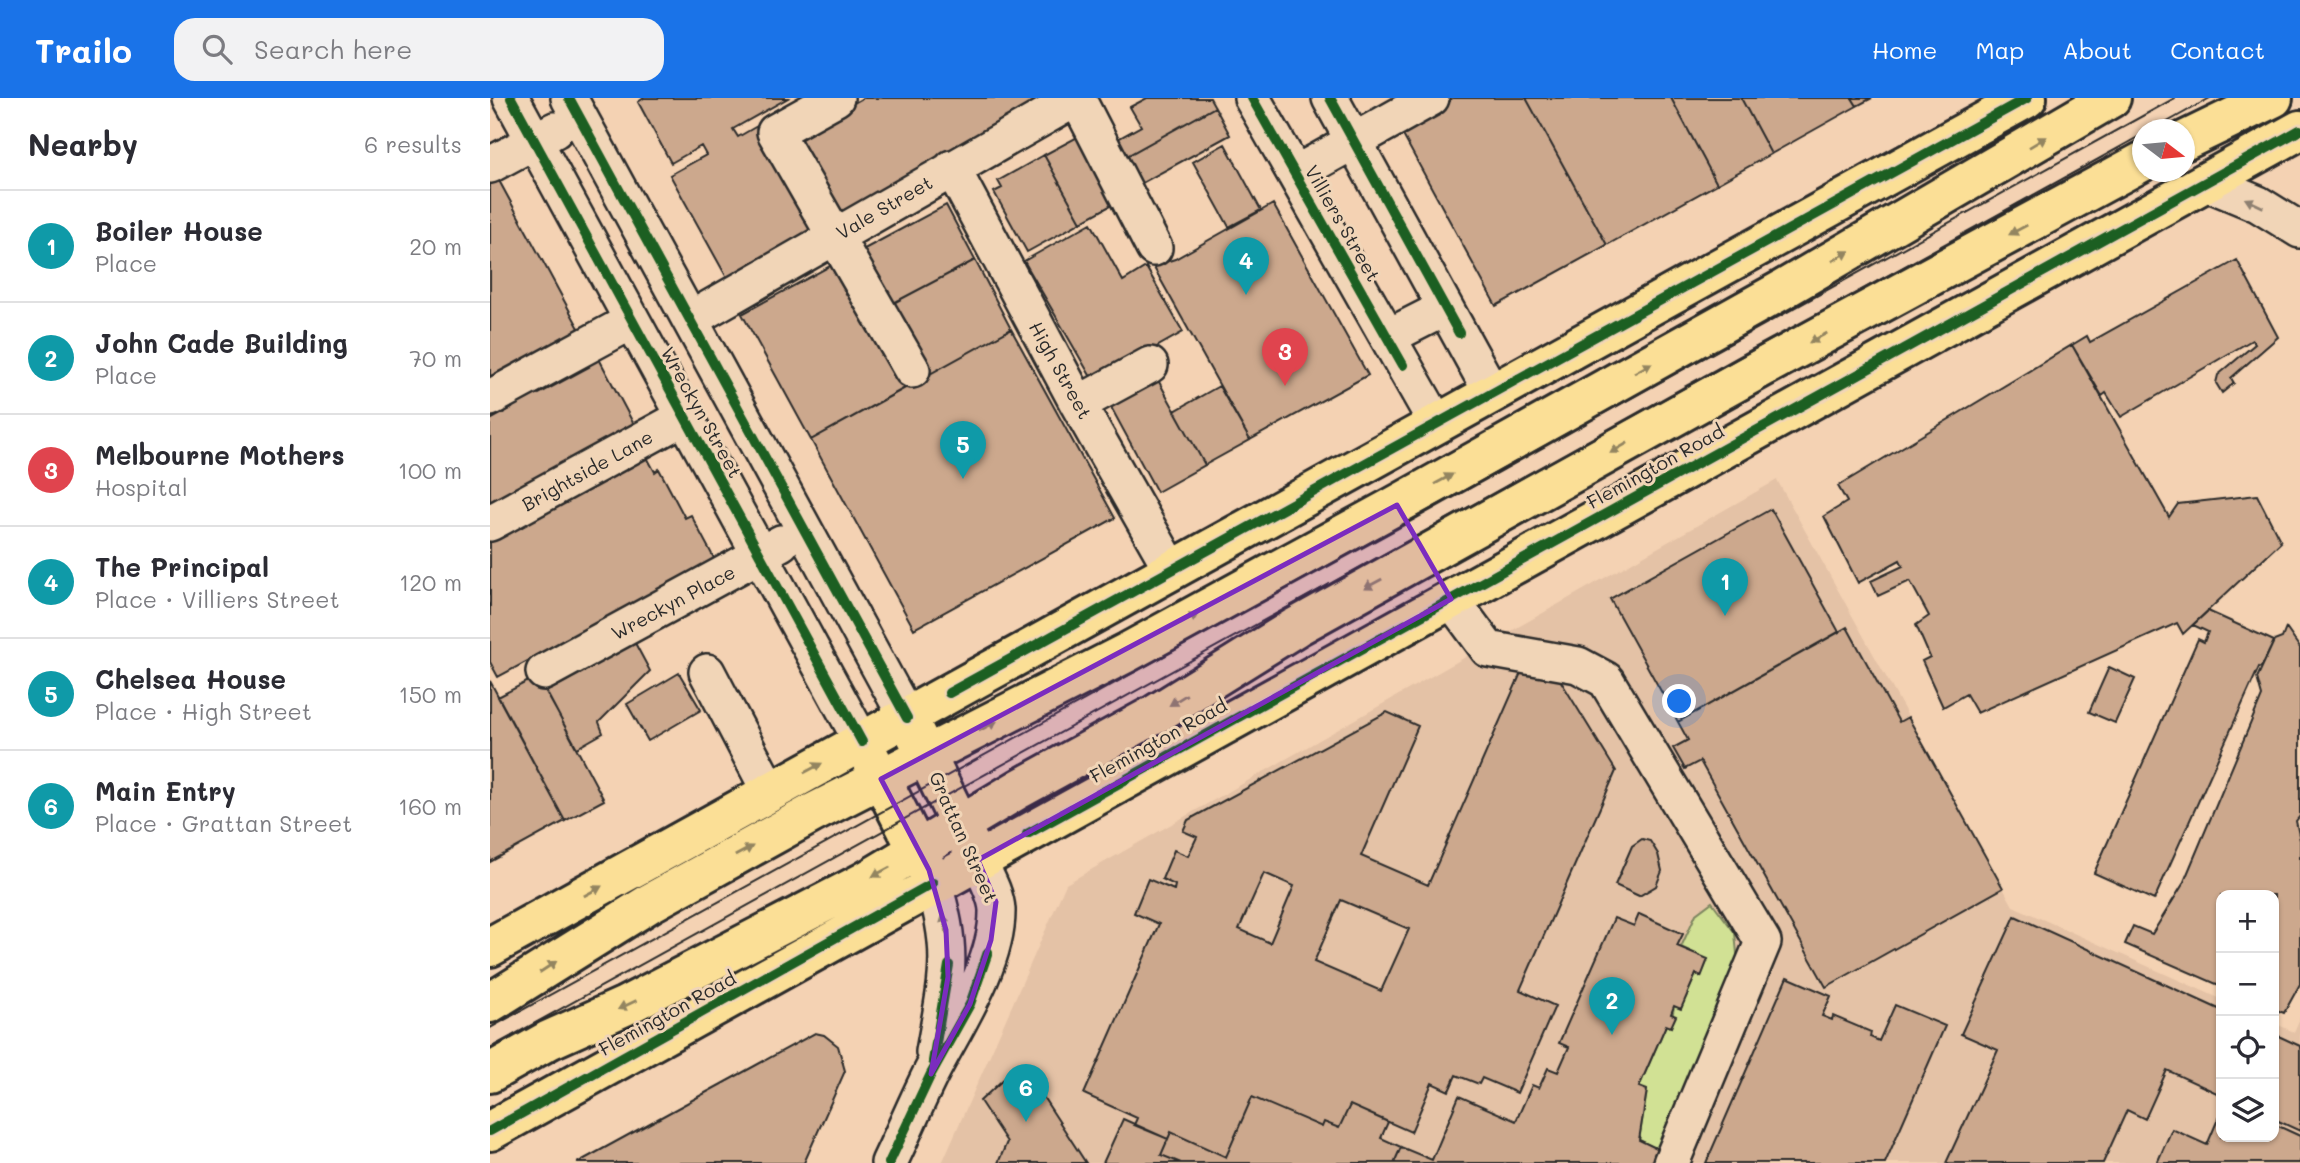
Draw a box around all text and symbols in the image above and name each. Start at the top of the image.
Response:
search box [174,18,664,81]
text: Trailo [35,28,132,71]
icon: search [198,30,236,68]
text: Search here [254,32,412,66]
text: Home [1872,34,1937,65]
text: Map [1975,34,2024,65]
text: About [2062,34,2132,65]
text: Contact [2170,34,2265,65]
north arrow [2132,119,2195,182]
text: Nearby [28,124,138,164]
text: 6 results [364,129,462,159]
one-way arrow [2029,136,2048,149]
street label: Villiers Street [1300,160,1386,286]
street label: Vale Street [831,169,937,245]
one-way arrow [2244,197,2264,209]
text: Boiler House [95,214,263,248]
one-way arrow [2008,224,2028,236]
text: 1 [46,231,56,261]
text: 20 m [409,231,462,261]
pin: 4 [1223,237,1269,295]
text: Place [95,248,157,278]
one-way arrow [1831,249,1850,262]
street label: High Street [1024,317,1098,423]
text: John Cade Building [95,326,348,360]
pin: 3 [1262,328,1308,386]
one-way arrow [1808,332,1827,344]
street label: Wreckyn Street [656,342,748,482]
text: 2 [45,343,57,373]
text: 70 m [409,343,462,373]
text: Place [95,360,157,390]
one-way arrow [1633,362,1653,374]
street label: Flemington Road [1582,418,1728,514]
pin: 5 [940,421,986,479]
street label: Brightside Lane [517,424,657,516]
text: Melbourne Mothers [95,438,345,472]
one-way arrow [1609,442,1628,454]
text: 3 [44,455,58,485]
text: 100 m [398,455,462,485]
text: Hospital [95,472,188,502]
one-way arrow [1435,473,1454,485]
text: The Principal [95,550,269,584]
pin: 1 [1702,558,1748,616]
street label: Wreckyn Place [607,559,739,645]
text: 4 [44,567,58,597]
text: 120 m [399,567,462,597]
one-way arrow [1364,578,1383,590]
text: Place · Villiers Street [95,584,340,614]
one-way arrow [1179,613,1198,625]
text: Chelsea House [95,662,286,696]
text: 5 [44,679,58,709]
text: 150 m [398,679,462,709]
your location [1662,684,1696,718]
street label: Flemington Road [1085,692,1231,788]
one-way arrow [1168,694,1188,707]
text: Place · High Street [95,696,312,726]
one-way arrow [978,720,998,732]
one-way arrow [803,762,823,774]
street label: Grattan Street [924,767,1004,907]
text: Main Entry [95,774,236,808]
text: 6 [44,791,58,821]
text: 160 m [398,791,462,821]
text: Place · Grattan Street [95,808,352,838]
one-way arrow [734,845,754,857]
one-way arrow [871,866,890,878]
one-way arrow [583,885,603,897]
map controls [2216,890,2279,1142]
button: + [2216,890,2279,953]
one-way arrow [939,913,950,935]
button: − [2216,953,2279,1016]
one-way arrow [539,960,557,974]
street label: Flemington Road [594,965,740,1061]
pin: 2 [1589,977,1635,1035]
one-way arrow [617,999,637,1010]
button: locate [2216,1016,2279,1079]
pin: 6 [1003,1064,1049,1122]
button: layers [2216,1079,2279,1142]

